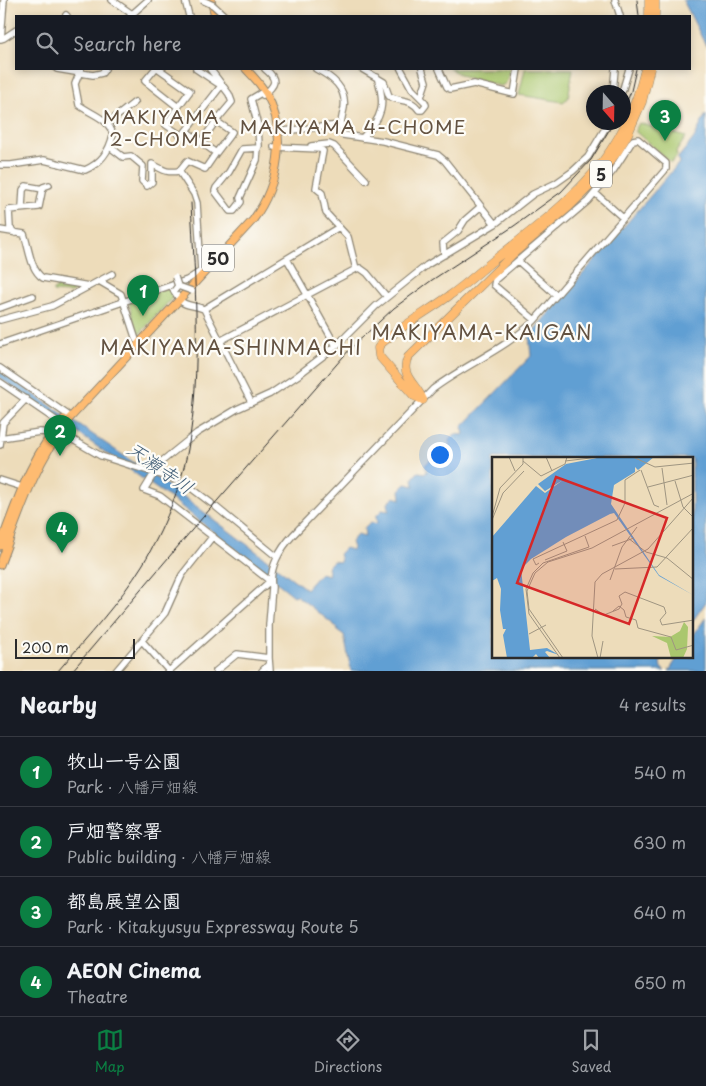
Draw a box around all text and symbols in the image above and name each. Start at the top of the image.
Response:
search box [15,15,691,70]
icon: search [33,29,61,57]
text: Search here [73,29,182,57]
north arrow [586,85,631,130]
pin: 3 [649,100,681,141]
district label: MAKIYAMA 2-CHOME [103,102,219,152]
district label: MAKIYAMA 4-CHOME [239,112,467,140]
road number: 5 [590,160,612,188]
road number: 50 [202,244,234,272]
pin: 1 [127,275,159,316]
district label: MAKIYAMA-KAIGAN [371,317,593,347]
district label: MAKIYAMA-SHINMACHI [100,332,362,362]
pin: 2 [44,415,76,456]
water label: 天瀬寺川 [122,434,200,500]
your location [427,442,453,468]
inset map [492,457,694,658]
pin: 4 [46,512,78,553]
scale bar [15,636,135,659]
text: 200 m [22,637,69,658]
text: Nearby [20,688,97,720]
text: 4 results [619,692,686,716]
text: 牧山一号公園 [67,746,181,774]
text: 1 [32,760,40,784]
text: 540 m [633,760,686,784]
text: Park · 八幡戸畑線 [67,774,198,798]
text: 戸畑警察署 [67,816,162,844]
text: 2 [30,830,42,854]
text: 630 m [633,830,686,854]
text: Public building · 八幡戸畑線 [67,844,271,868]
text: 都島展望公園 [67,886,181,914]
text: 3 [31,900,41,924]
text: 640 m [633,900,686,924]
text: Park · Kitakyusyu Expressway Route 5 [67,914,359,938]
text: AEON Cinema [67,956,201,984]
text: 4 [31,970,41,994]
text: 650 m [634,970,686,994]
text: Theatre [67,984,128,1008]
tab: Map [95,1026,125,1077]
tab: Directions [314,1026,382,1077]
tab: Saved [572,1026,611,1077]

